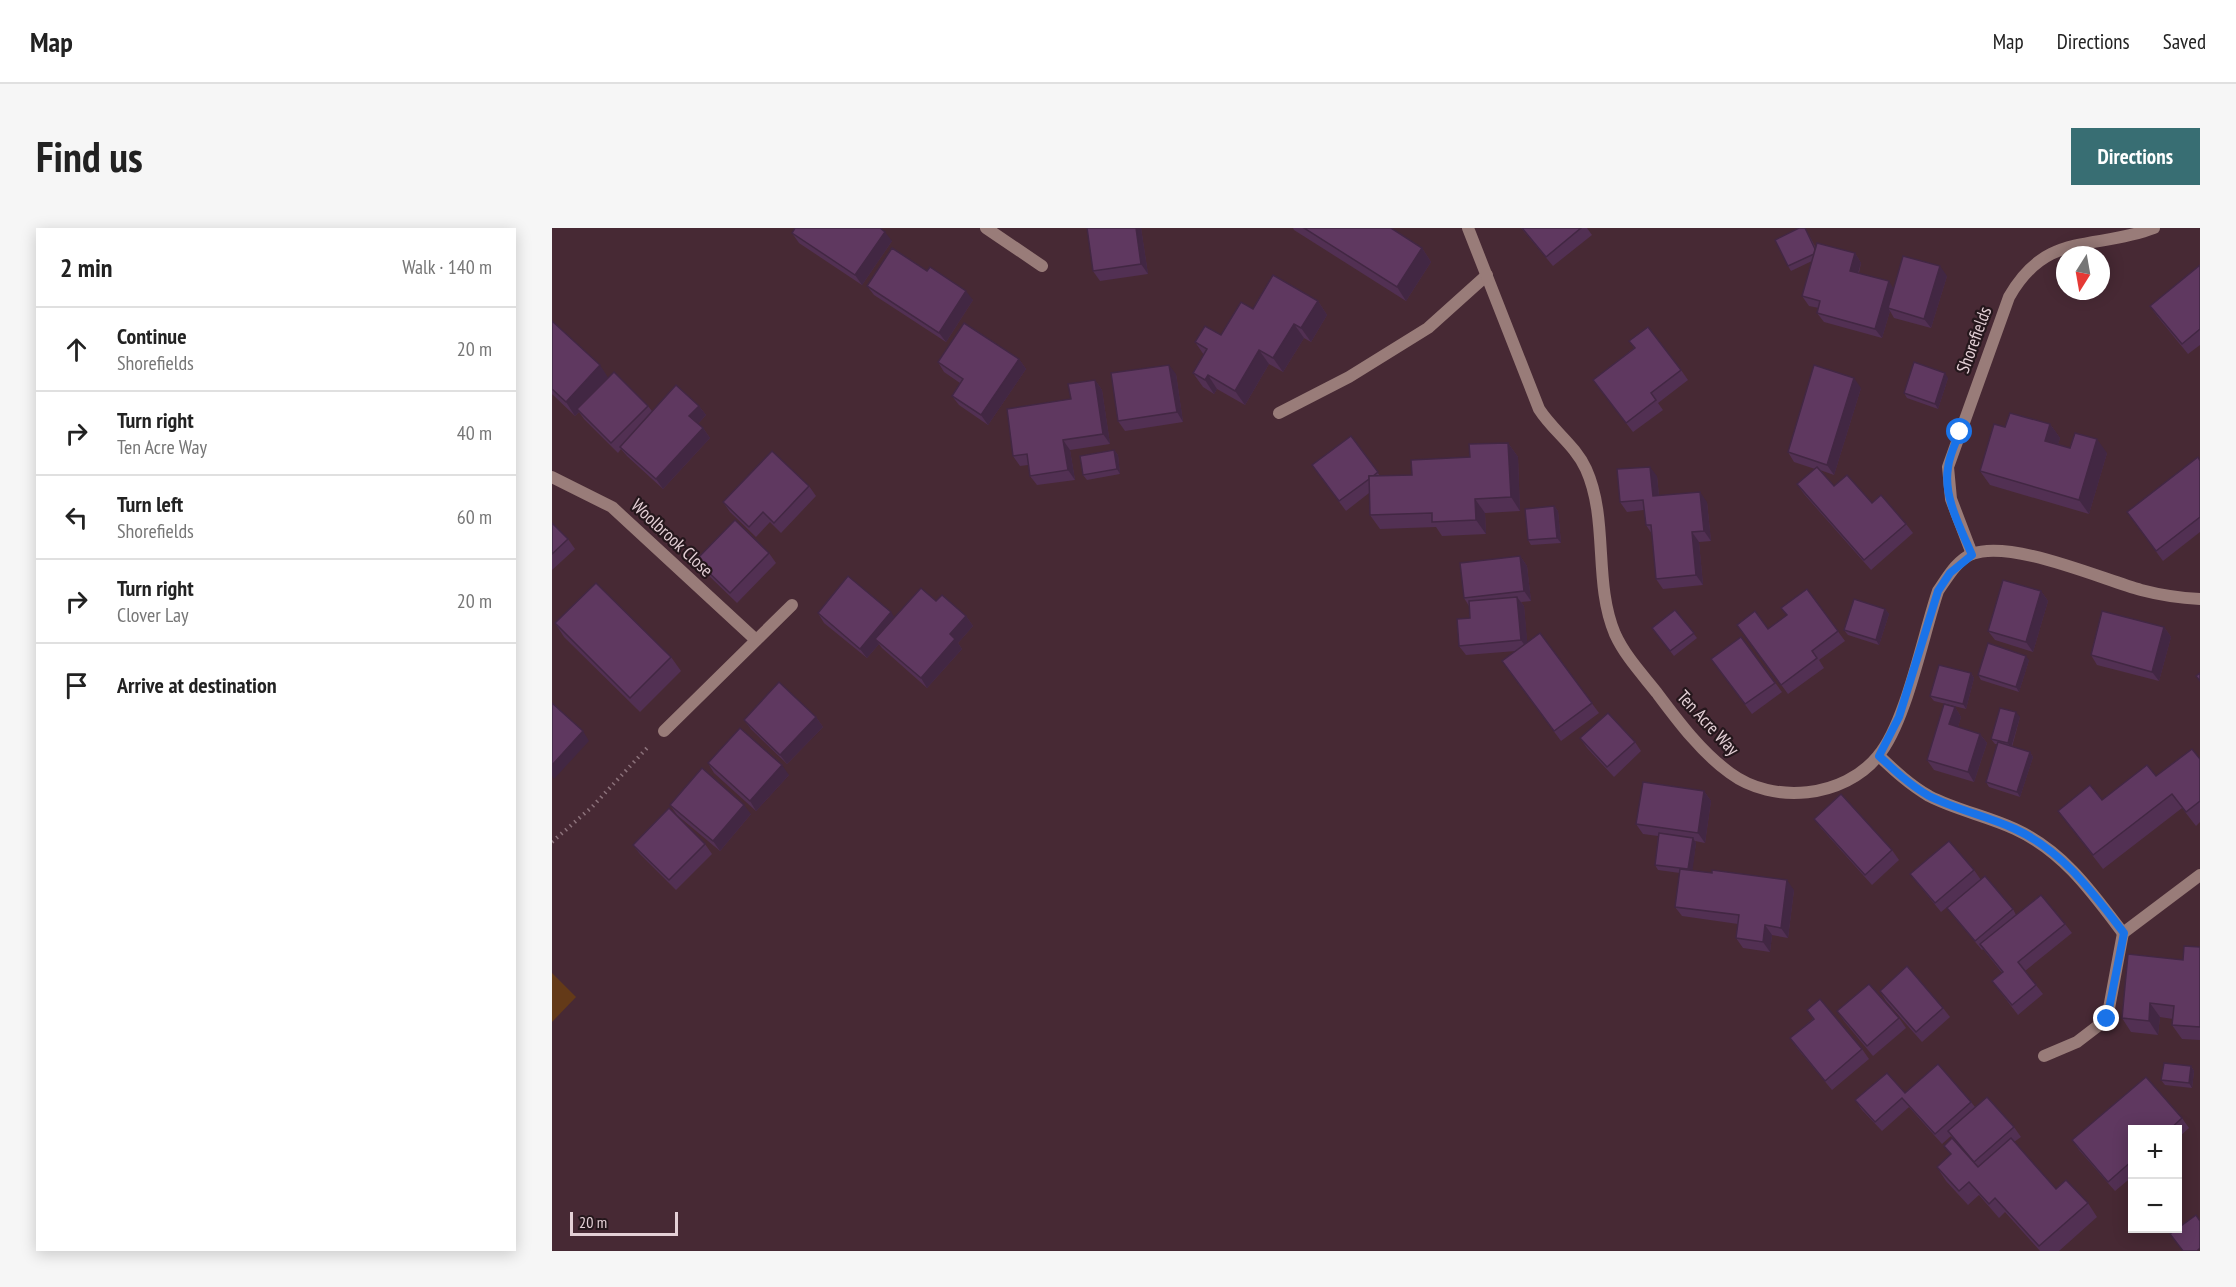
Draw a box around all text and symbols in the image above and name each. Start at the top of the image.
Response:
text: Map [30,23,73,60]
text: Map [1993,28,2024,55]
text: Directions [2057,28,2130,55]
text: Saved [2163,28,2206,55]
button: Directions [2071,128,2200,185]
text: Find us [36,129,143,184]
north arrow [2056,246,2110,300]
text: 2 min [60,251,113,284]
text: Walk · 140 m [402,254,492,280]
street label: Shorefields [1951,303,1996,376]
text: Continue [117,322,187,350]
icon: ahead [60,333,93,366]
text: 20 m [457,336,492,362]
text: Shorefields [117,350,194,376]
text: Turn right [117,406,194,434]
icon: right [60,417,93,450]
route start [1946,418,1972,444]
text: 40 m [457,420,492,446]
text: Ten Acre Way [117,434,207,460]
text: Turn left [117,490,183,518]
street label: Woolbrook Close [627,494,718,581]
icon: left [60,501,93,534]
text: 60 m [457,504,492,530]
text: Shorefields [117,518,194,544]
text: Turn right [117,574,194,602]
icon: right [60,585,93,618]
text: 20 m [457,588,492,614]
text: Clover Lay [117,602,189,628]
icon: arrive [60,669,93,702]
text: Arrive at destination [117,671,277,699]
street label: Ten Acre Way [1672,685,1745,760]
route end [2093,1005,2119,1031]
map controls [2128,1125,2182,1233]
button: + [2128,1125,2182,1179]
button: − [2128,1179,2182,1233]
scale bar [570,1209,678,1236]
text: 20 m [579,1212,607,1232]

